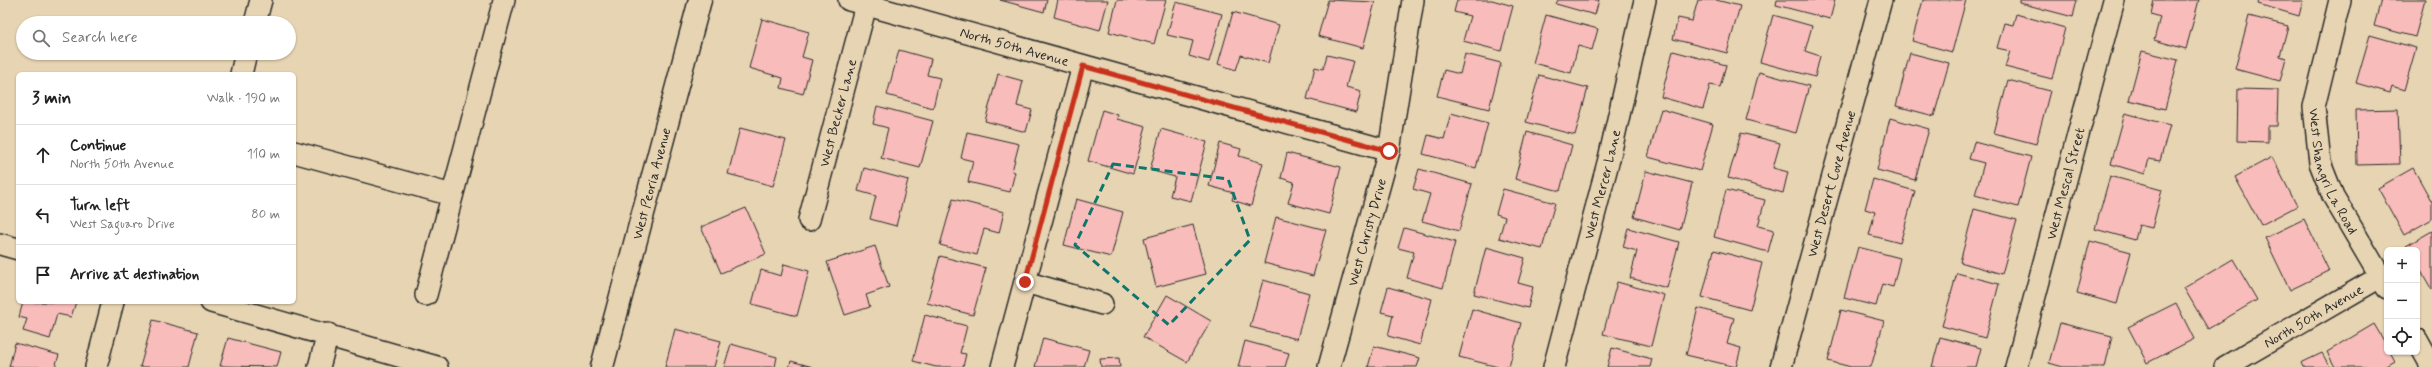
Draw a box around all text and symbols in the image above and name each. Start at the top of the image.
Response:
search box [16,16,296,60]
street label: North 50th Avenue [958,24,1071,71]
icon: search [30,27,52,49]
text: Search here [62,28,138,48]
street label: West Becker Lane [815,57,861,169]
text: 3 min [32,87,71,109]
text: Walk · 190 m [207,90,280,107]
street label: West Shangri La Road [2304,107,2362,238]
street label: West Desert Cove Avenue [1803,108,1861,259]
street label: West Peoria Avenue [628,126,676,242]
street label: West Mescal Street [2042,126,2090,242]
street label: West Mercer Lane [1580,128,1625,241]
text: Continue [70,136,126,156]
route start [1380,142,1398,160]
icon: ahead [32,144,54,166]
text: 110 m [247,146,280,163]
text: North 50th Avenue [70,156,174,173]
street label: West Christy Drive [1344,176,1391,288]
text: Turn left [70,196,130,216]
icon: left [32,204,54,226]
text: 80 m [251,206,280,223]
text: West Saguaro Drive [70,216,175,233]
map controls [2384,247,2420,355]
button: + [2384,247,2420,283]
icon: arrive [32,264,54,286]
text: Arrive at destination [70,265,199,285]
route end [1016,273,1034,291]
street label: North 50th Avenue [2261,281,2367,353]
button: − [2384,283,2420,319]
button: locate [2384,319,2420,355]

